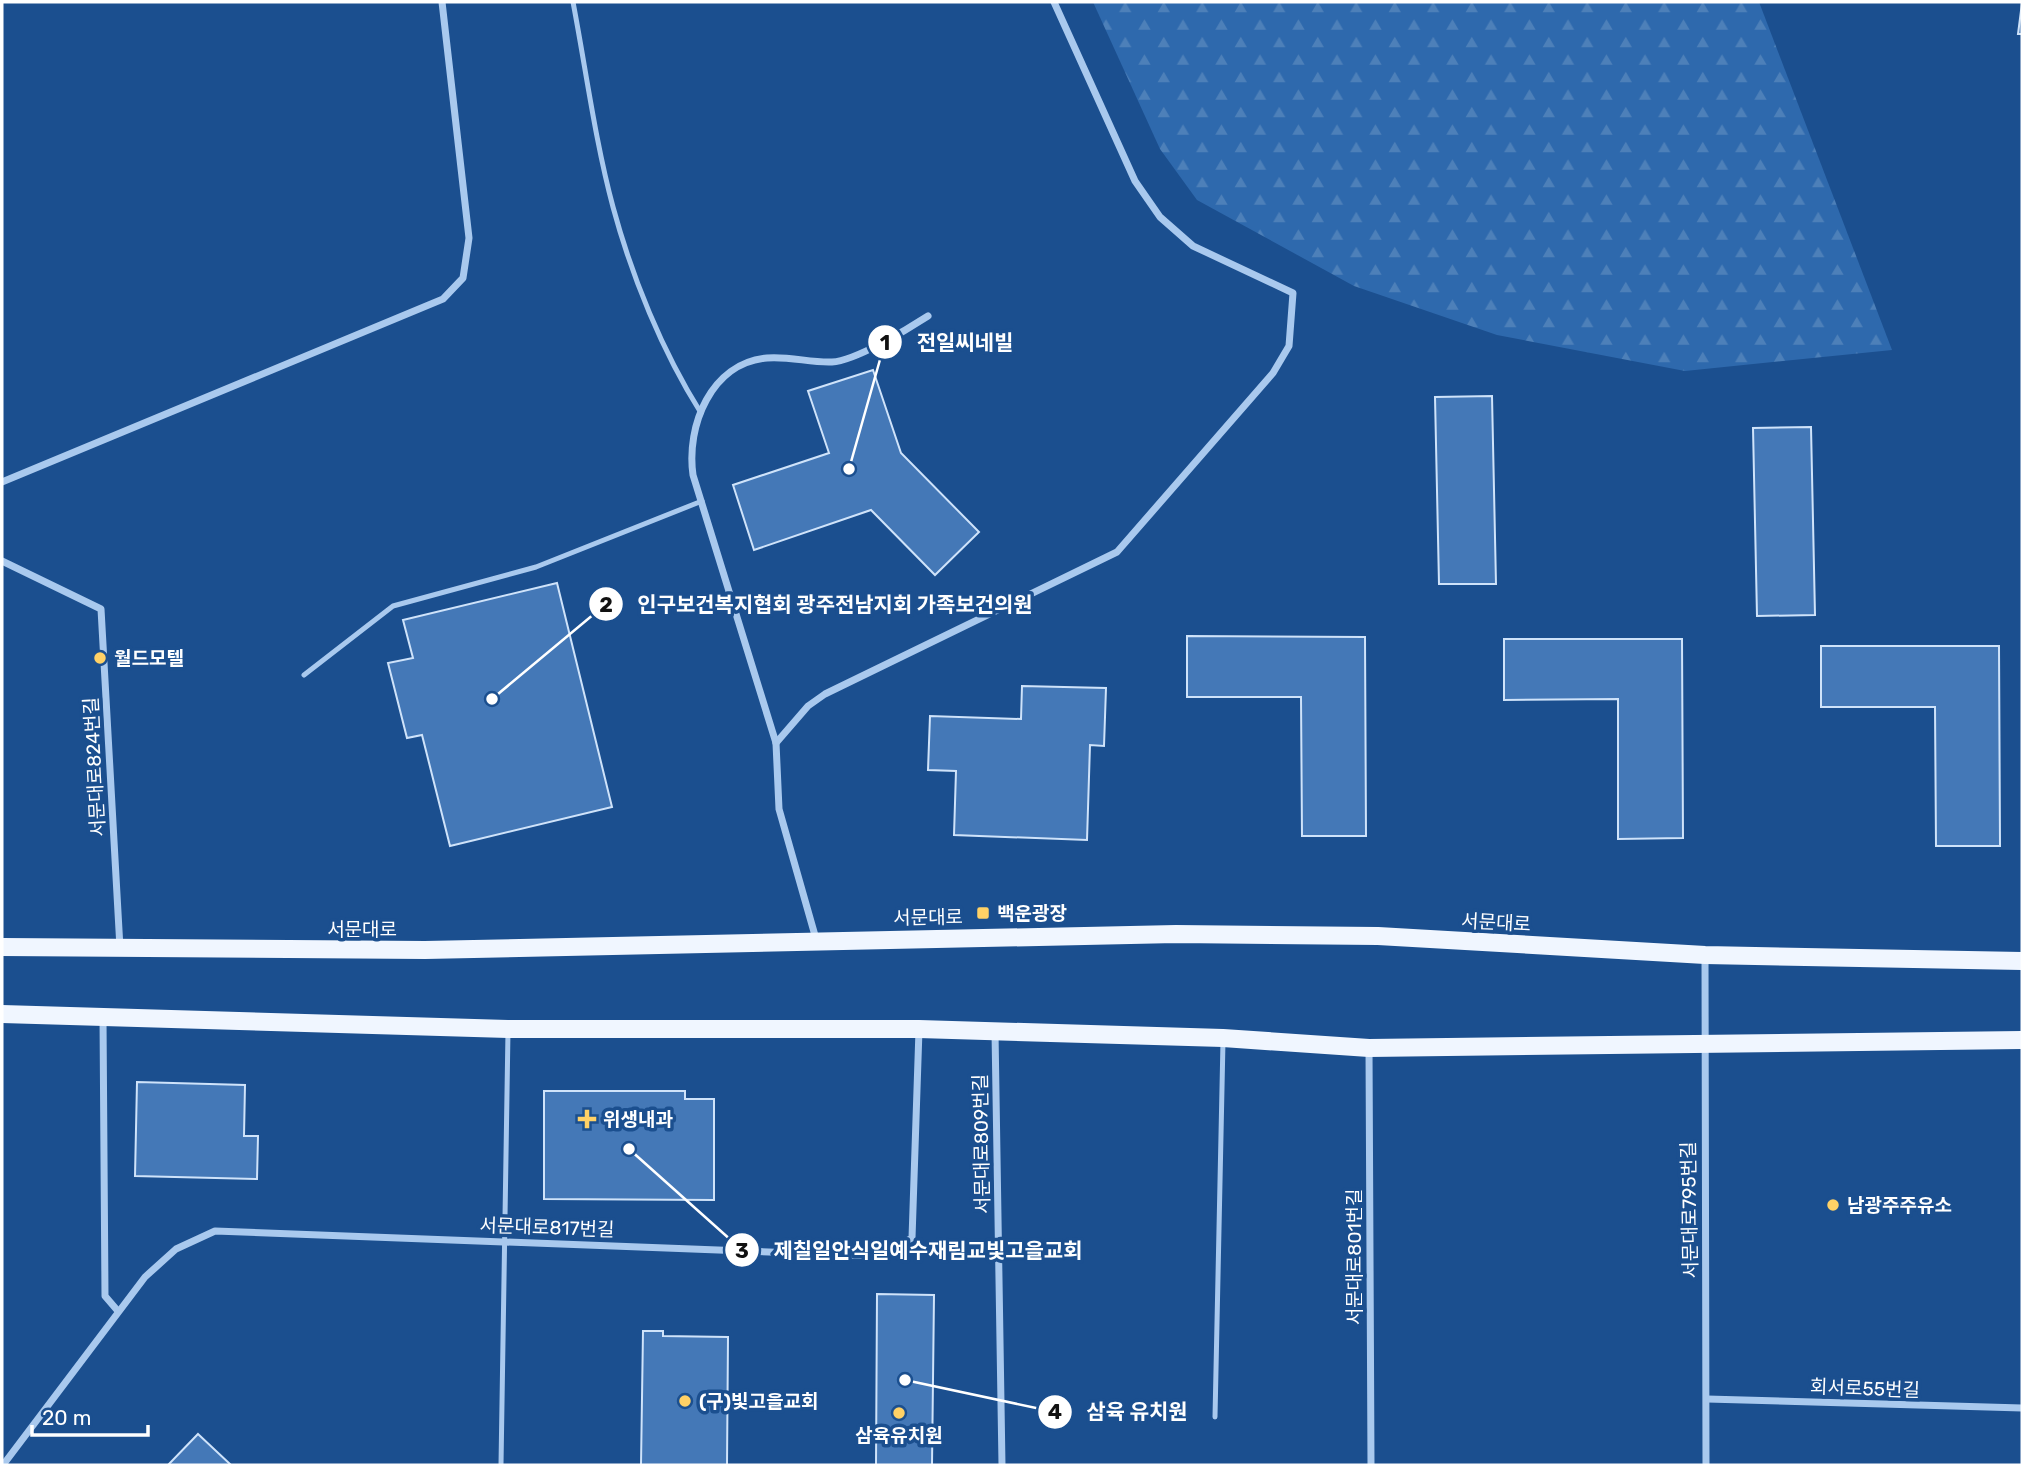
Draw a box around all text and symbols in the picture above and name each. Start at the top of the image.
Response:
callout: 전일씨네빌 [868,321,1027,363]
text: 1 [880,330,890,355]
text: 전일씨네빌 [917,330,1013,355]
callout: 인구보건복지협회 광주전남지회 가족보건의원 [588,583,1047,625]
text: 2 [599,592,613,617]
text: 인구보건복지협회 광주전남지회 가족보건의원 [637,592,1033,617]
place label: 월드모텔 [114,647,184,670]
marker: 월드모텔 [92,650,108,666]
street label: 서문대로824번길 [79,697,110,837]
place label: 백운광장 [997,902,1067,925]
street label: 서문대로 [893,905,963,930]
marker: 백운광장 [975,905,991,921]
street label: 서문대로 [1460,909,1531,936]
street label: 서문대로 [327,918,397,941]
street label: 서문대로809번길 [969,1074,994,1214]
place label: 위생내과 [603,1108,673,1131]
marker: 위생내과 [577,1109,597,1129]
street label: 서문대로795번길 [1677,1141,1702,1279]
street label: 서문대로801번길 [1343,1188,1366,1326]
place label: 남광주주유소 [1847,1194,1952,1217]
marker: 남광주주유소 [1825,1197,1841,1213]
street label: 서문대로817번길 [479,1214,615,1241]
callout: 제칠일안식일예수재림교빛고을교회 [724,1229,1096,1271]
text: 3 [735,1238,749,1263]
text: 제칠일안식일예수재림교빛고을교회 [773,1238,1083,1263]
street label: 회서로55번길 [1810,1375,1920,1402]
place label: (구)빛고을교회 [699,1390,818,1413]
callout: 삼육 유치원 [1037,1391,1201,1433]
marker: (구)빛고을교회 [677,1393,693,1409]
scale bar [32,1394,147,1438]
text: 4 [1048,1399,1062,1424]
text: 삼육 유치원 [1086,1399,1188,1424]
text: 20 m [42,1405,91,1430]
marker: 삼육유치원 [891,1405,907,1421]
place label: 삼육유치원 [855,1424,943,1447]

